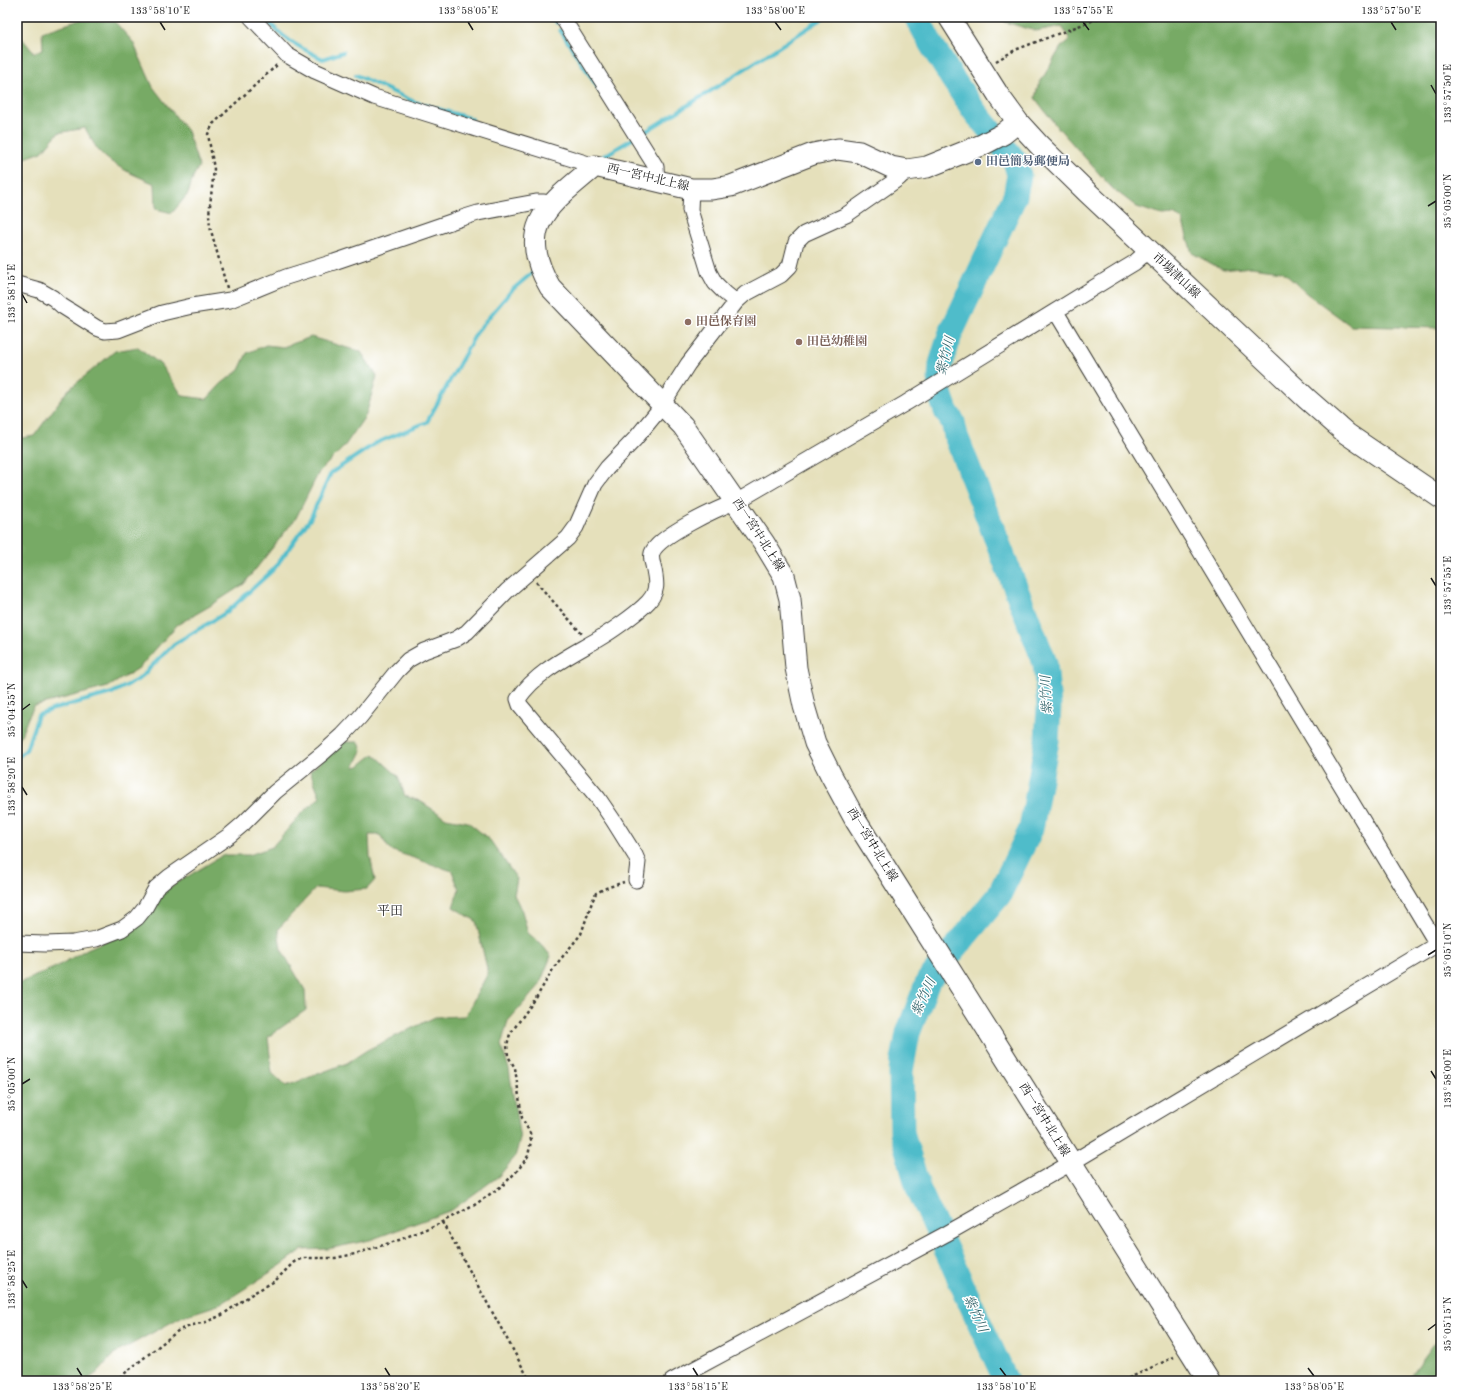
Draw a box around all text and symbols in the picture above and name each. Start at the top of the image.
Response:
text: 133°58'10"E [130,6,190,16]
text: 133°58'05"E [438,6,498,16]
text: 133°58'00"E [745,6,805,16]
text: 133°57'55"E [1053,6,1113,16]
text: 133°57'50"E [1361,6,1421,16]
text: 133°57'50"E [1443,64,1453,124]
place label: 田邑簡易郵便局 [986,154,1070,168]
marker: 田邑簡易郵便局 [973,157,983,167]
street label: 西一宮中北上線 [606,161,691,193]
text: 35°05'00"N [1443,173,1453,228]
street label: 市場津山線 [1150,250,1203,301]
text: 133°58'15"E [7,264,17,324]
place label: 田邑保育園 [696,314,756,328]
marker: 田邑保育園 [683,317,693,327]
water label: 紫竹川 [934,333,958,377]
place label: 田邑幼稚園 [807,334,867,348]
marker: 田邑幼稚園 [794,337,804,347]
street label: 西一宮中北上線 [730,495,788,573]
text: 133°57'55"E [1443,556,1453,616]
water label: 紫竹川 [1038,673,1055,715]
text: 35°04'55"N [7,682,17,737]
text: 133°58'20"E [7,757,17,817]
street label: 西一宮中北上線 [845,805,901,884]
district label: 平田 [377,904,403,918]
text: 35°05'10"N [1443,922,1453,977]
water label: 紫竹川 [909,974,939,1017]
text: 133°58'00"E [1443,1049,1453,1109]
text: 35°05'00"N [7,1056,17,1111]
street label: 西一宮中北上線 [1017,1080,1073,1159]
text: 133°58'25"E [7,1250,17,1310]
water label: 紫竹川 [961,1293,991,1336]
text: 35°05'15"N [1443,1296,1453,1351]
text: 133°58'25"E [52,1382,112,1392]
text: 133°58'20"E [360,1382,420,1392]
text: 133°58'15"E [668,1382,728,1392]
text: 133°58'10"E [976,1382,1036,1392]
text: 133°58'05"E [1284,1382,1344,1392]

